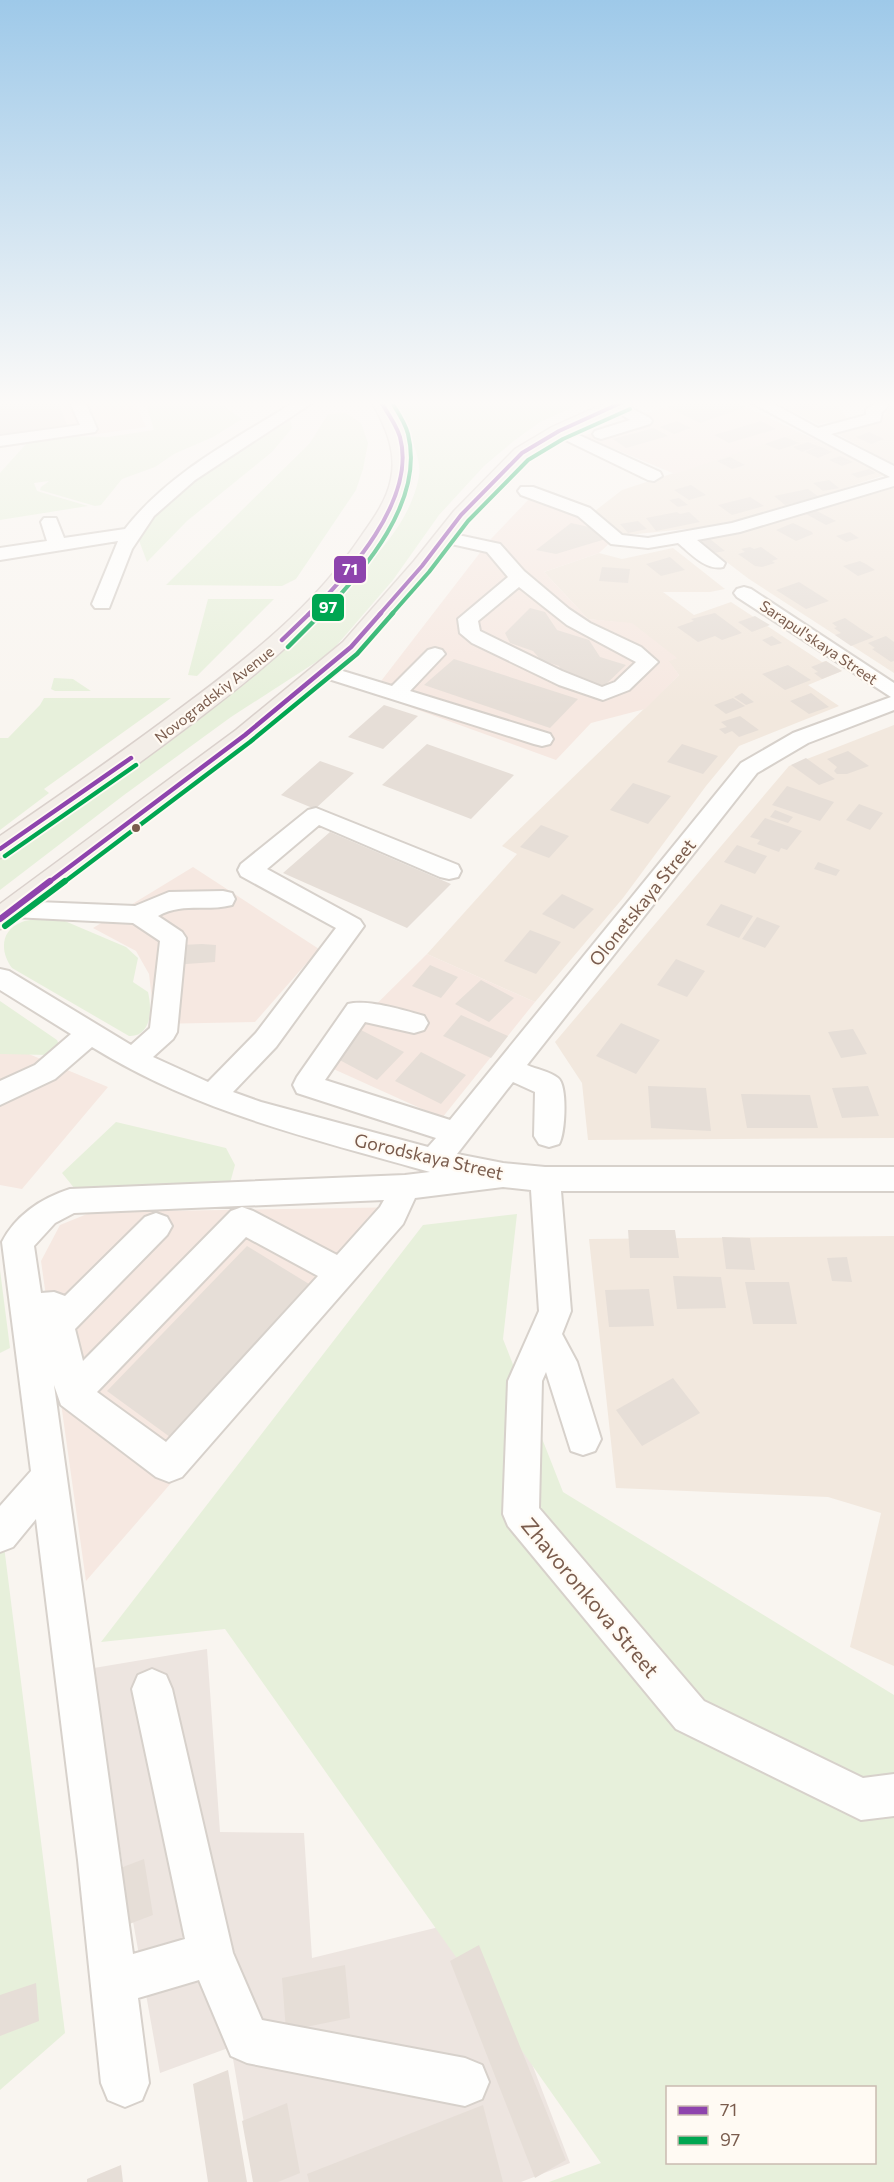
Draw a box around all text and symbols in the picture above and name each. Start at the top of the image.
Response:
line badge: 71 [333,555,367,584]
text: 71 [342,559,358,578]
line badge: 97 [311,593,345,622]
street label: Sarapul'skaya Street [757,596,881,688]
text: 97 [319,597,337,616]
street label: Novogradskiy Avenue [151,642,277,746]
unlabelled marker [130,822,142,834]
street label: Olonetskaya Street [584,834,700,970]
street label: Gorodskaya Street [352,1128,506,1184]
street label: Zhavoronkova Street [517,1512,665,1682]
legend [666,2086,876,2164]
text: 71 [720,2098,737,2120]
text: 97 [720,2128,740,2150]

